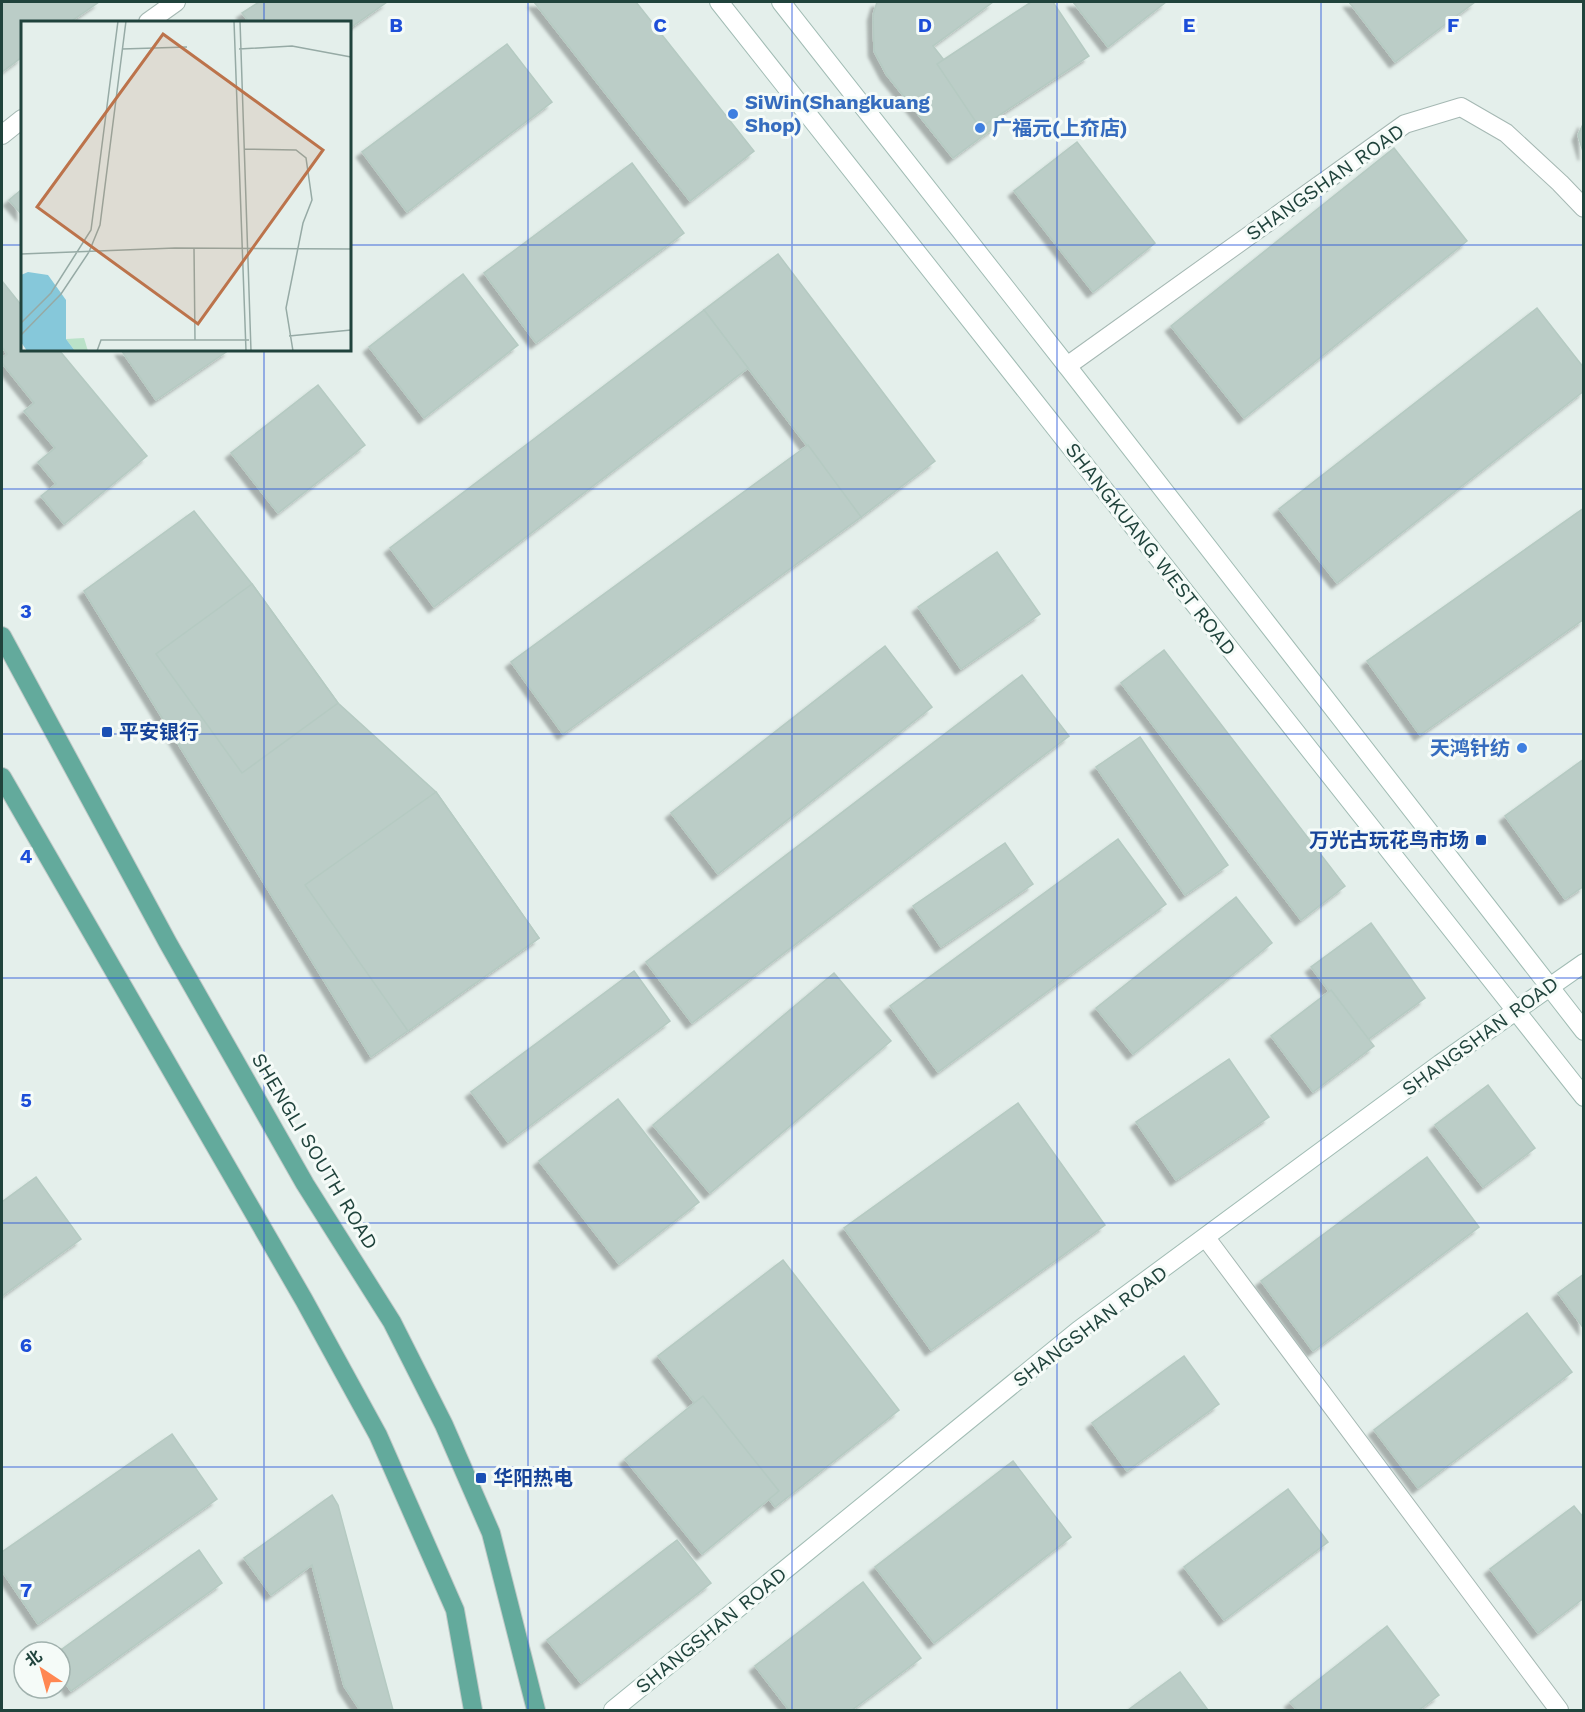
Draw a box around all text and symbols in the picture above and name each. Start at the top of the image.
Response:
text: B [389,13,403,37]
text: C [653,13,667,37]
text: D [918,13,932,37]
text: E [1183,13,1195,37]
text: F [1447,13,1459,37]
inset map [21,21,351,351]
place label: SiWin(Shangkuang Shop) [745,90,931,137]
marker: SiWin(Shangkuang Shop) [726,107,740,121]
place label: 广福元(上夼店) [992,116,1128,140]
street label: SHANGSHAN ROAD [1241,118,1409,246]
marker: 广福元(上夼店) [973,121,987,135]
street label: SHANGKUANG WEST ROAD [1061,438,1241,660]
text: 3 [20,599,32,623]
place label: 平安银行 [119,720,199,744]
marker: 平安银行 [100,725,114,739]
place label: 天鸿针纺 [1430,736,1510,760]
marker: 天鸿针纺 [1515,741,1529,755]
place label: 万光古玩花鸟市场 [1309,828,1469,852]
marker: 万光古玩花鸟市场 [1474,833,1488,847]
text: 4 [20,844,33,868]
street label: SHANGSHAN ROAD [1397,971,1563,1101]
street label: SHENGLI SOUTH ROAD [247,1048,383,1254]
text: 5 [20,1088,32,1112]
street label: SHANGSHAN ROAD [1008,1260,1172,1392]
text: 6 [20,1333,32,1357]
place label: 华阳热电 [493,1466,573,1490]
marker: 华阳热电 [474,1471,488,1485]
street label: SHANGSHAN ROAD [631,1562,791,1698]
text: 7 [20,1578,32,1602]
north arrow [12,1640,72,1700]
text: 北 [21,1646,46,1671]

